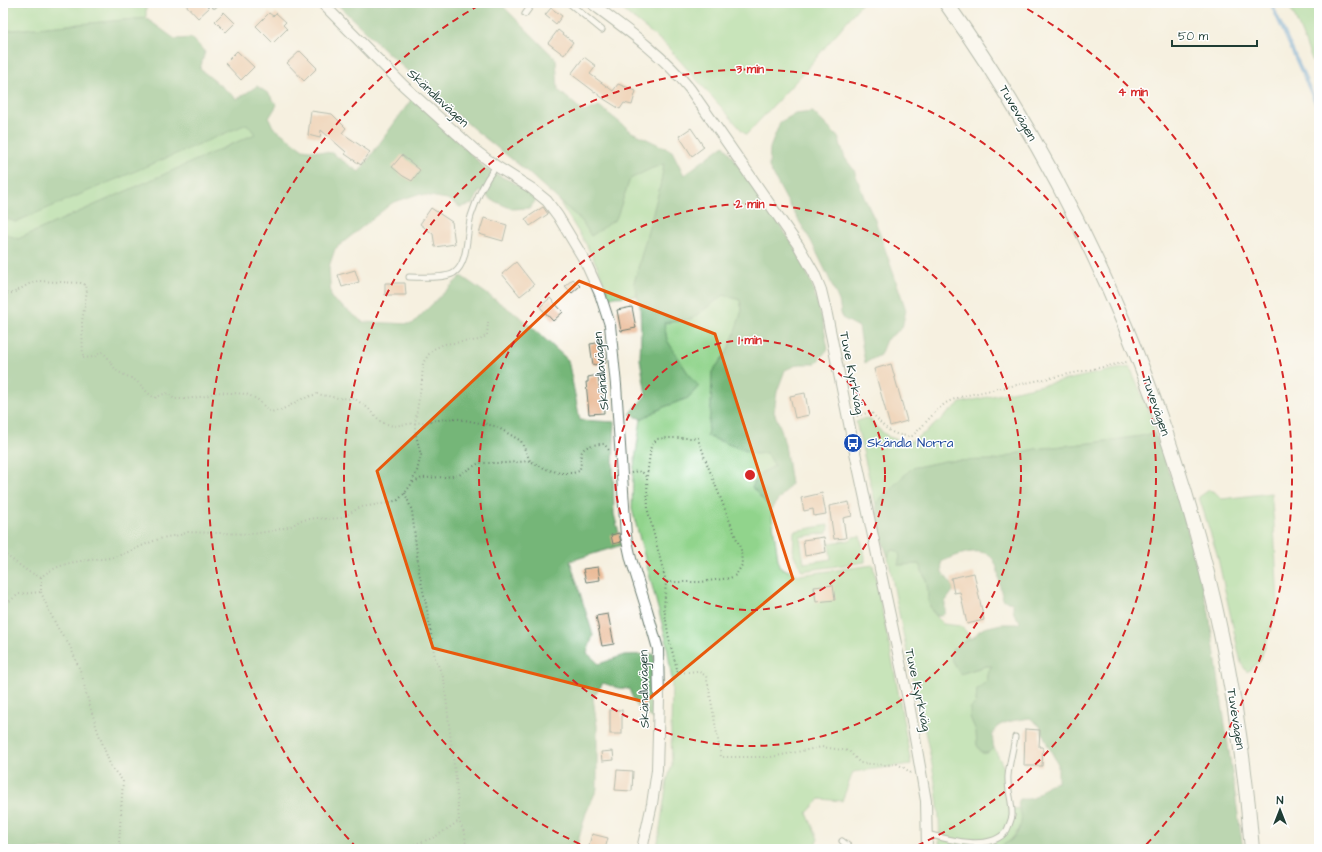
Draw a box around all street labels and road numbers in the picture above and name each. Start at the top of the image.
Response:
street label: Skändlavägen [403,65,473,132]
street label: Tuvevägen [994,82,1042,145]
street label: Tuve Kyrkväg [834,330,869,416]
street label: Skändlavägen [589,331,614,411]
street label: Tuvevägen [1136,374,1175,439]
street label: Tuve Kyrkväg [899,647,936,733]
street label: Skändlavägen [634,649,655,728]
street label: Tuvevägen [1221,687,1250,752]

